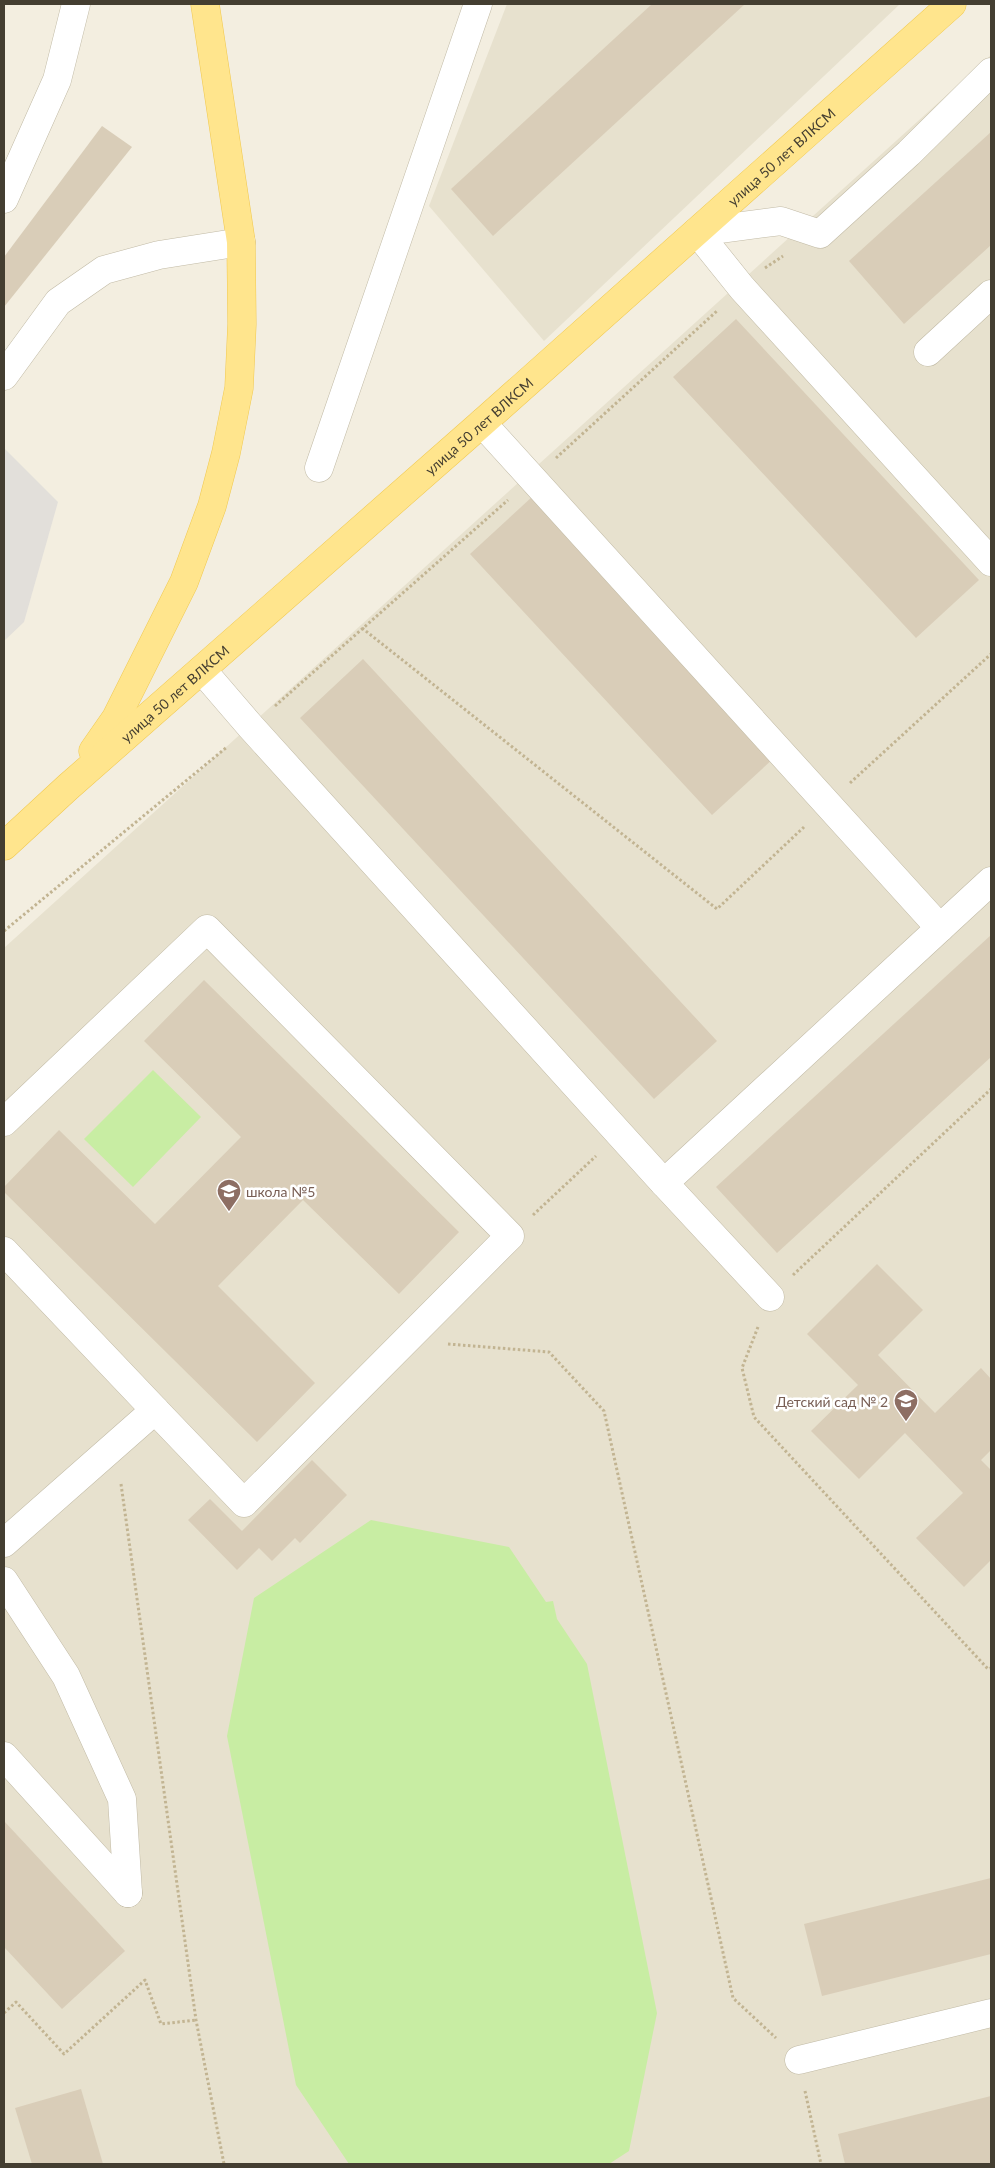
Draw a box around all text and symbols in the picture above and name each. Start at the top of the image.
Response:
street label: улица 50 лет ВЛКСМ [724,104,838,209]
street label: улица 50 лет ВЛКСМ [421,373,536,478]
street label: улица 50 лет ВЛКСМ [117,641,232,745]
school or university icon: школа №5 [216,1178,242,1212]
place label: школа №5 [246,1183,315,1200]
school or university icon: Детский сад № 2 [893,1388,919,1422]
place label: Детский сад № 2 [776,1393,888,1410]

